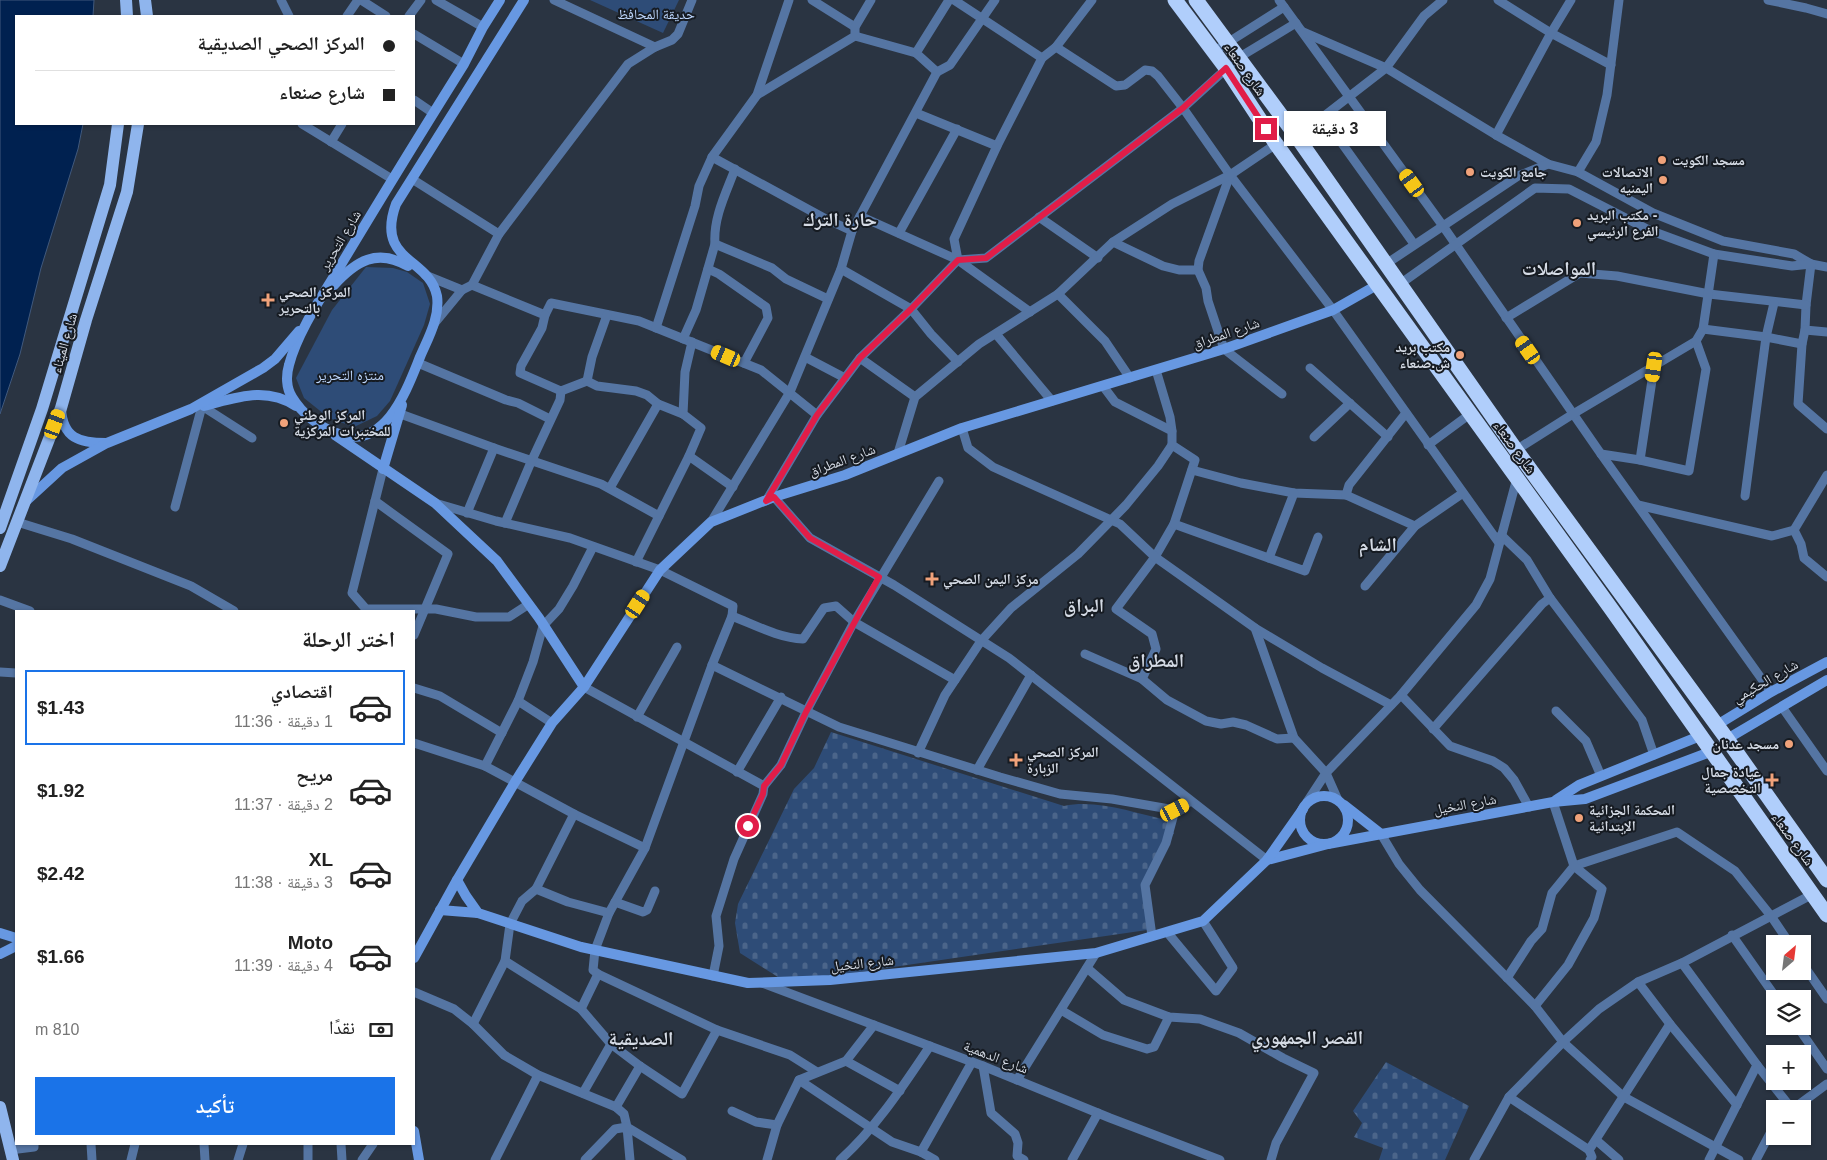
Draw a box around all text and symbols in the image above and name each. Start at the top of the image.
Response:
park label: حديقة المحافظ [617,6,695,22]
text: المركز الصحي الصديقية [198,33,365,54]
street label: شارع صنعاء [1219,39,1269,100]
text: شارع صنعاء [279,82,365,103]
callout: 3 دقيقة [1284,112,1386,146]
route end [1255,118,1277,140]
text: 3 دقيقة [1312,120,1358,137]
place label: مسجد الكويت [1672,152,1745,168]
marker: مسجد الكويت [1656,154,1668,166]
place label: جامع الكويت [1480,164,1547,182]
place label: الاتصالات اليمنيه [1602,164,1653,196]
car [1397,166,1426,200]
marker: جامع الكويت [1464,166,1476,178]
marker: الاتصالات اليمنيه [1657,174,1669,186]
street label: شارع التحرير [315,207,366,275]
place label: مكتب البريد - الفرع الرئيسي [1587,207,1659,242]
district label: حارة الترك [803,209,877,230]
marker: مكتب البريد - الفرع الرئيسي [1571,217,1583,229]
district label: المواصلات [1522,258,1596,279]
place label: المركز الصحي بالتحرير [278,284,351,317]
marker: المركز الصحي بالتحرير [261,293,275,307]
street label: شارع الميناء [48,311,82,375]
street label: شارع المطراق [1191,314,1262,354]
car [1513,333,1542,367]
place label: مكتب بريد ش.صنعاء [1396,339,1450,372]
car [709,343,742,369]
marker: مكتب بريد ش.صنعاء [1454,349,1466,361]
car [1644,351,1663,383]
park label: منتزه التحرير [315,367,384,384]
car [42,407,67,441]
place label: المركز الوطني للمختبرات المركزية [294,407,391,440]
marker: المركز الوطني للمختبرات المركزية [278,417,290,429]
street label: شارع صنعاء [1489,418,1539,478]
street label: شارع المطراق [807,441,878,481]
district label: الشام [1359,534,1397,558]
place label: مركز اليمن الصحي [943,571,1039,590]
marker: مركز اليمن الصحي [925,572,939,586]
car [623,587,652,621]
district label: البراق [1064,595,1104,617]
text: اختر الرحلة [302,627,395,652]
district label: المطراق [1128,650,1184,672]
street label: شارع الحكيمي [1729,656,1802,709]
text: اقتصادي [271,681,333,702]
icon: car [348,685,393,730]
text: $1.43 [37,697,85,718]
text: 1 دقيقة · 11:36 [234,713,333,730]
place label: مسجد عدنان [1712,736,1779,753]
marker: مسجد عدنان [1783,738,1795,750]
place label: المركز الصحي الزبارة [1027,744,1099,777]
marker: المركز الصحي الزبارة [1009,753,1023,767]
text: مريح [296,764,333,785]
place label: عيادة جمال التخصصية [1701,764,1761,796]
icon: car [348,768,393,813]
marker: عيادة جمال التخصصية [1765,773,1779,787]
text: $1.92 [37,780,85,801]
street label: شارع النخيل [1432,791,1498,819]
text: 2 دقيقة · 11:37 [234,796,333,813]
car [1158,797,1191,823]
place label: المحكمة الجزائية الإبتدائية [1589,802,1675,835]
street label: شارع صنعاء [1767,810,1817,870]
marker: المحكمة الجزائية الإبتدائية [1573,812,1585,824]
route start [737,815,759,837]
text: XL [309,849,333,870]
icon: car [348,851,393,896]
text: $2.42 [37,863,85,884]
text: 3 دقيقة · 11:38 [234,874,333,891]
text: Moto [288,932,333,953]
icon: car [348,934,393,979]
north arrow [1766,935,1811,980]
map controls [1766,935,1811,1145]
text: $1.66 [37,946,85,967]
street label: شارع النخيل [830,952,895,976]
text: 4 دقيقة · 11:39 [234,957,333,974]
button: layers [1766,990,1811,1035]
icon: cash [367,1016,395,1044]
text: نقدًا [329,1017,355,1038]
text: 810 m [35,1021,79,1038]
district label: القصر الجمهوري [1251,1027,1363,1053]
district label: الصديقية [609,1028,673,1050]
street label: شارع الدهمية [961,1037,1030,1078]
button: + [1766,1045,1811,1090]
button: تأكيد [35,1077,395,1135]
button: − [1766,1100,1811,1145]

